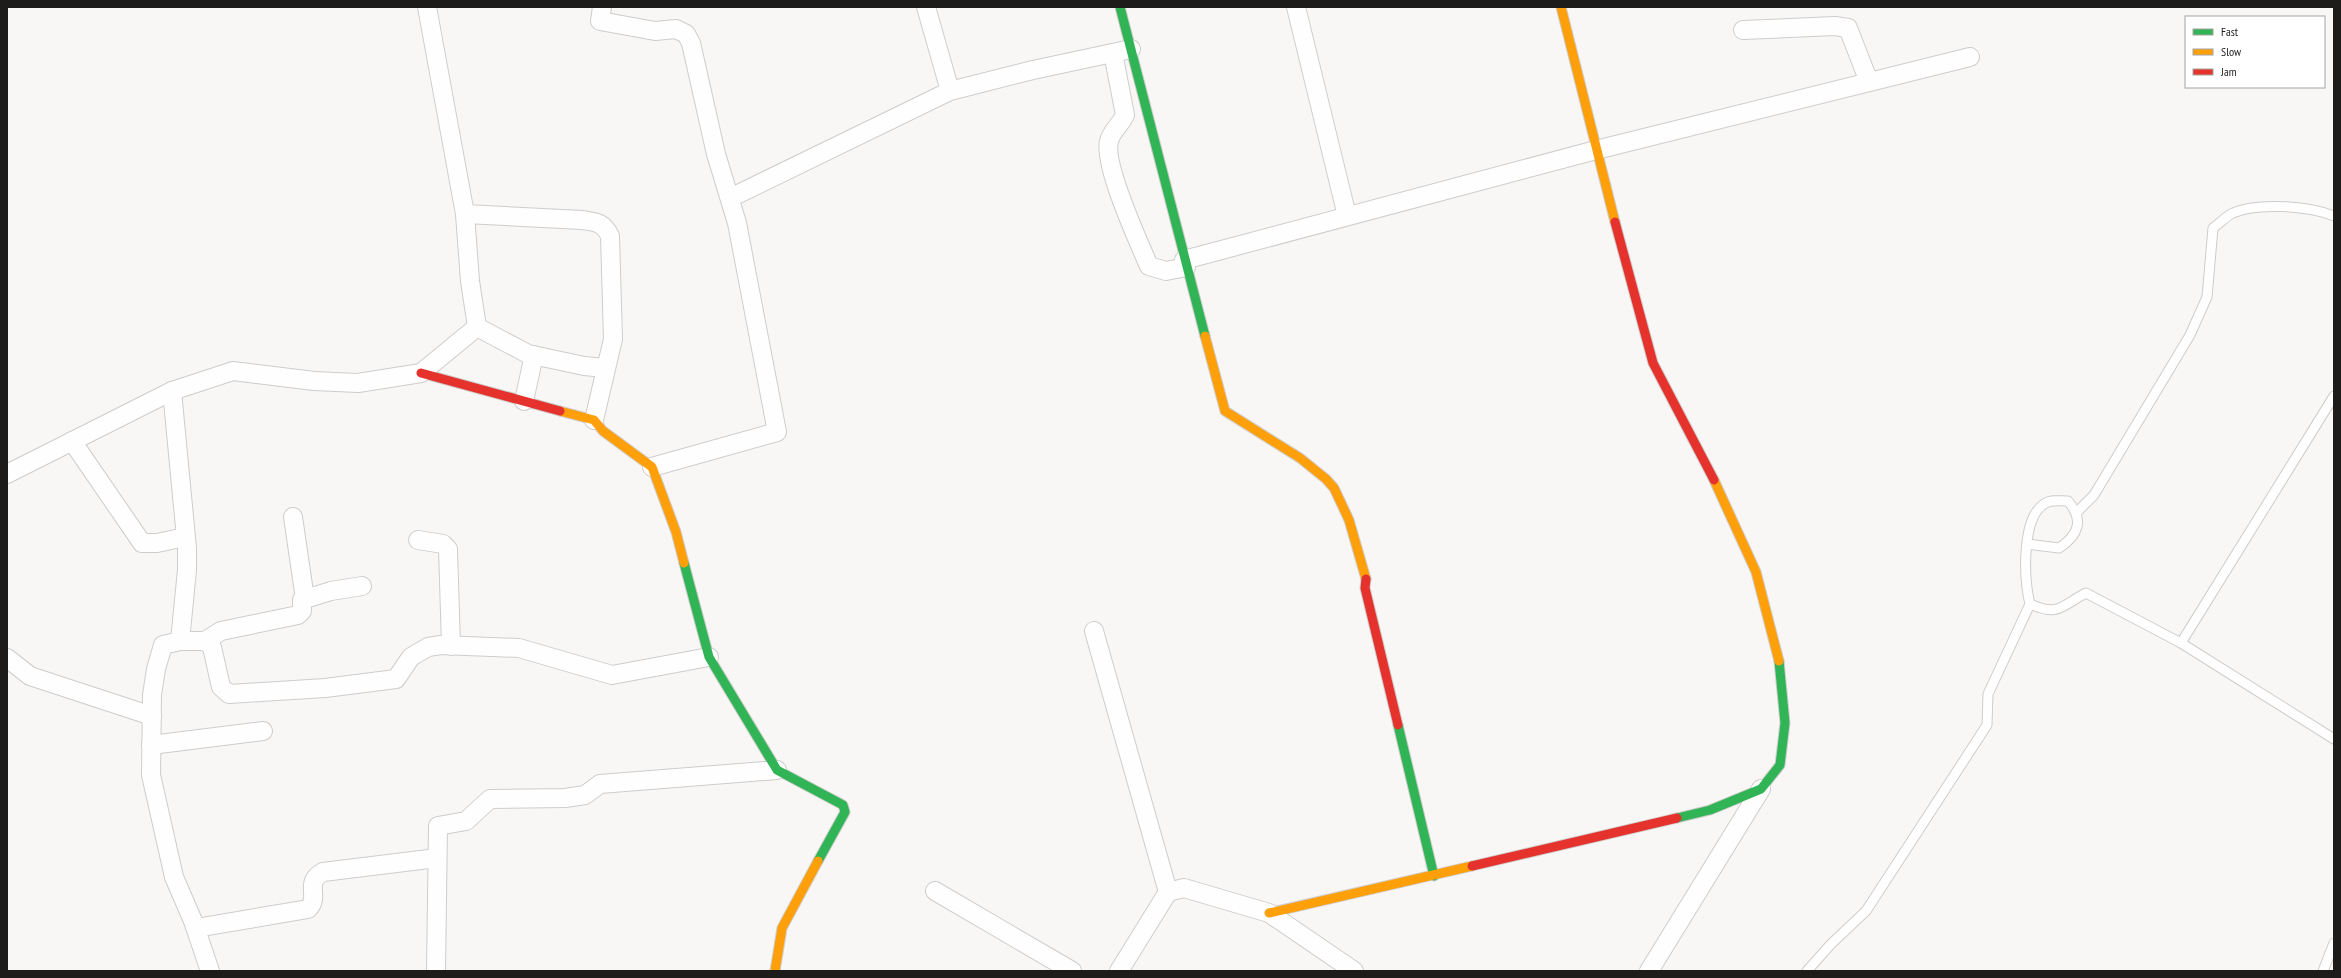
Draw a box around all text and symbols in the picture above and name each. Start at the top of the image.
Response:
legend [2185,16,2325,88]
text: Fast [2221,24,2239,39]
text: Slow [2221,44,2242,59]
text: Jam [2220,64,2237,79]

